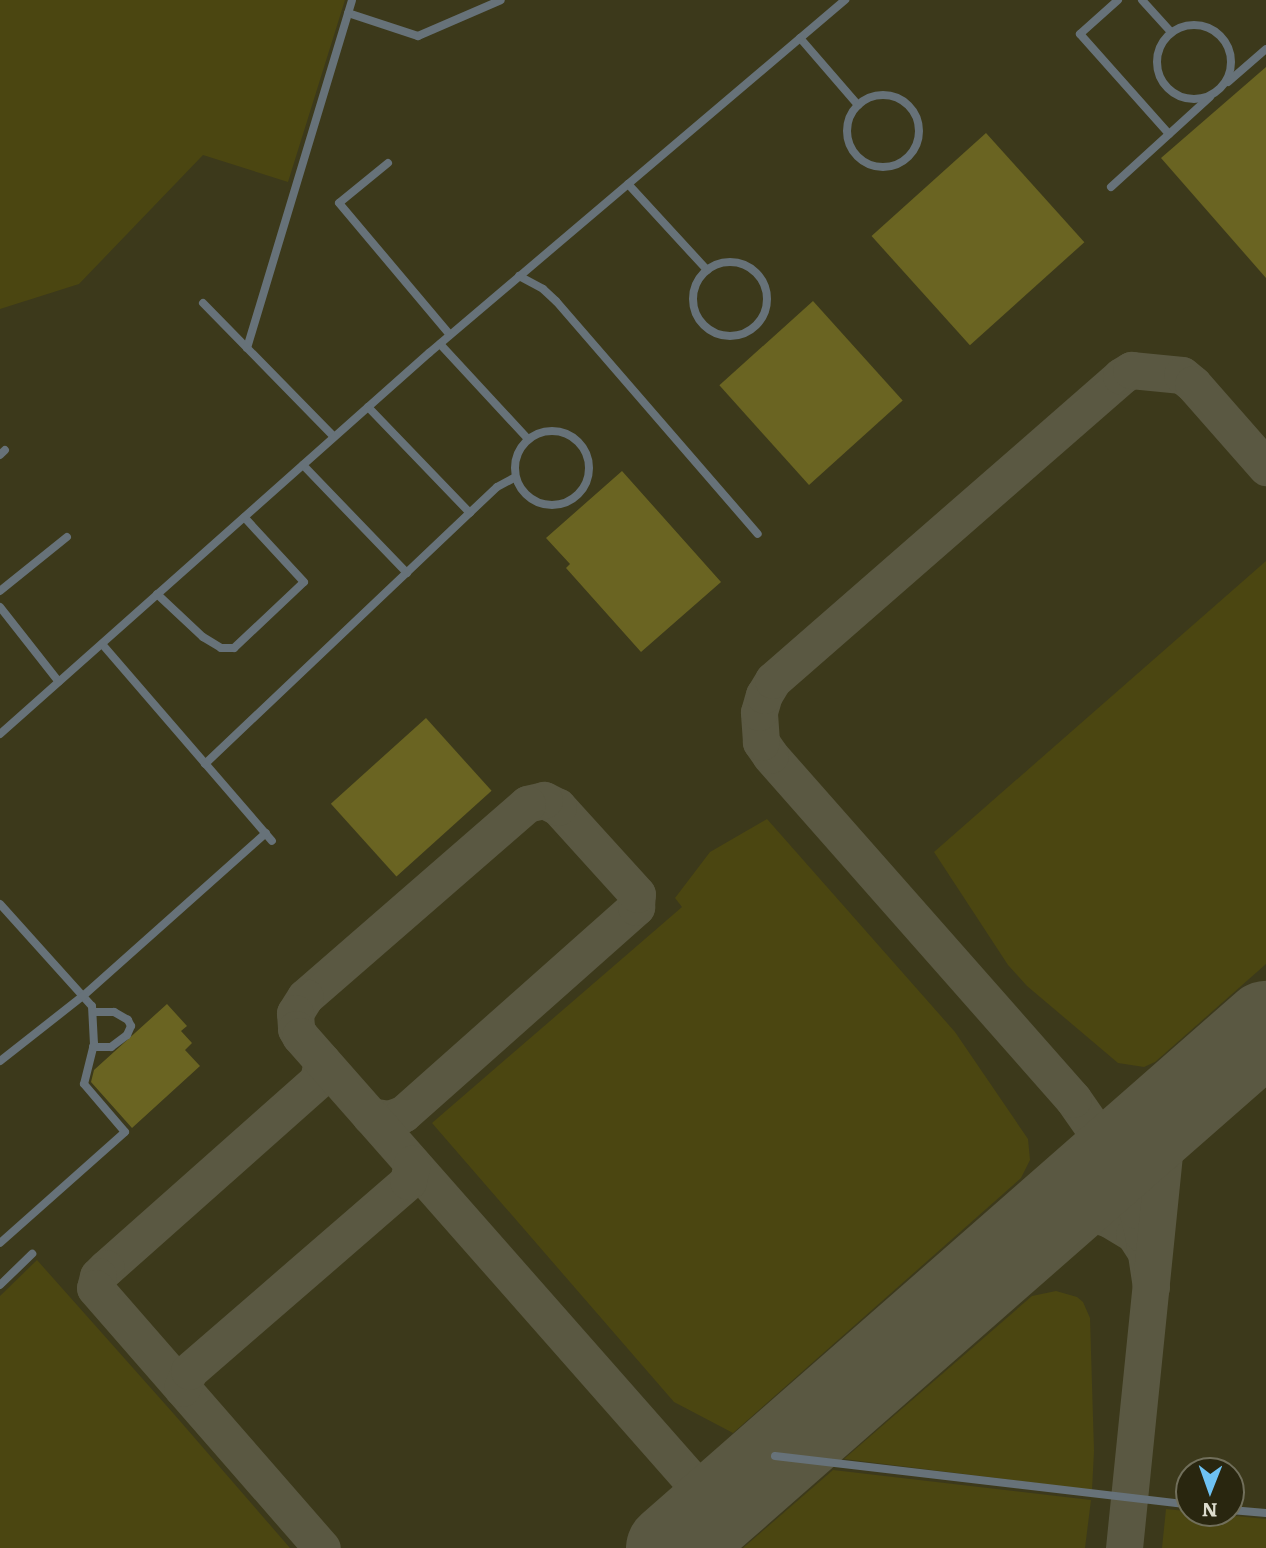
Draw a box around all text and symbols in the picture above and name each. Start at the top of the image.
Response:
north arrow [1175,1457,1245,1527]
text: N [1201,1497,1218,1525]

